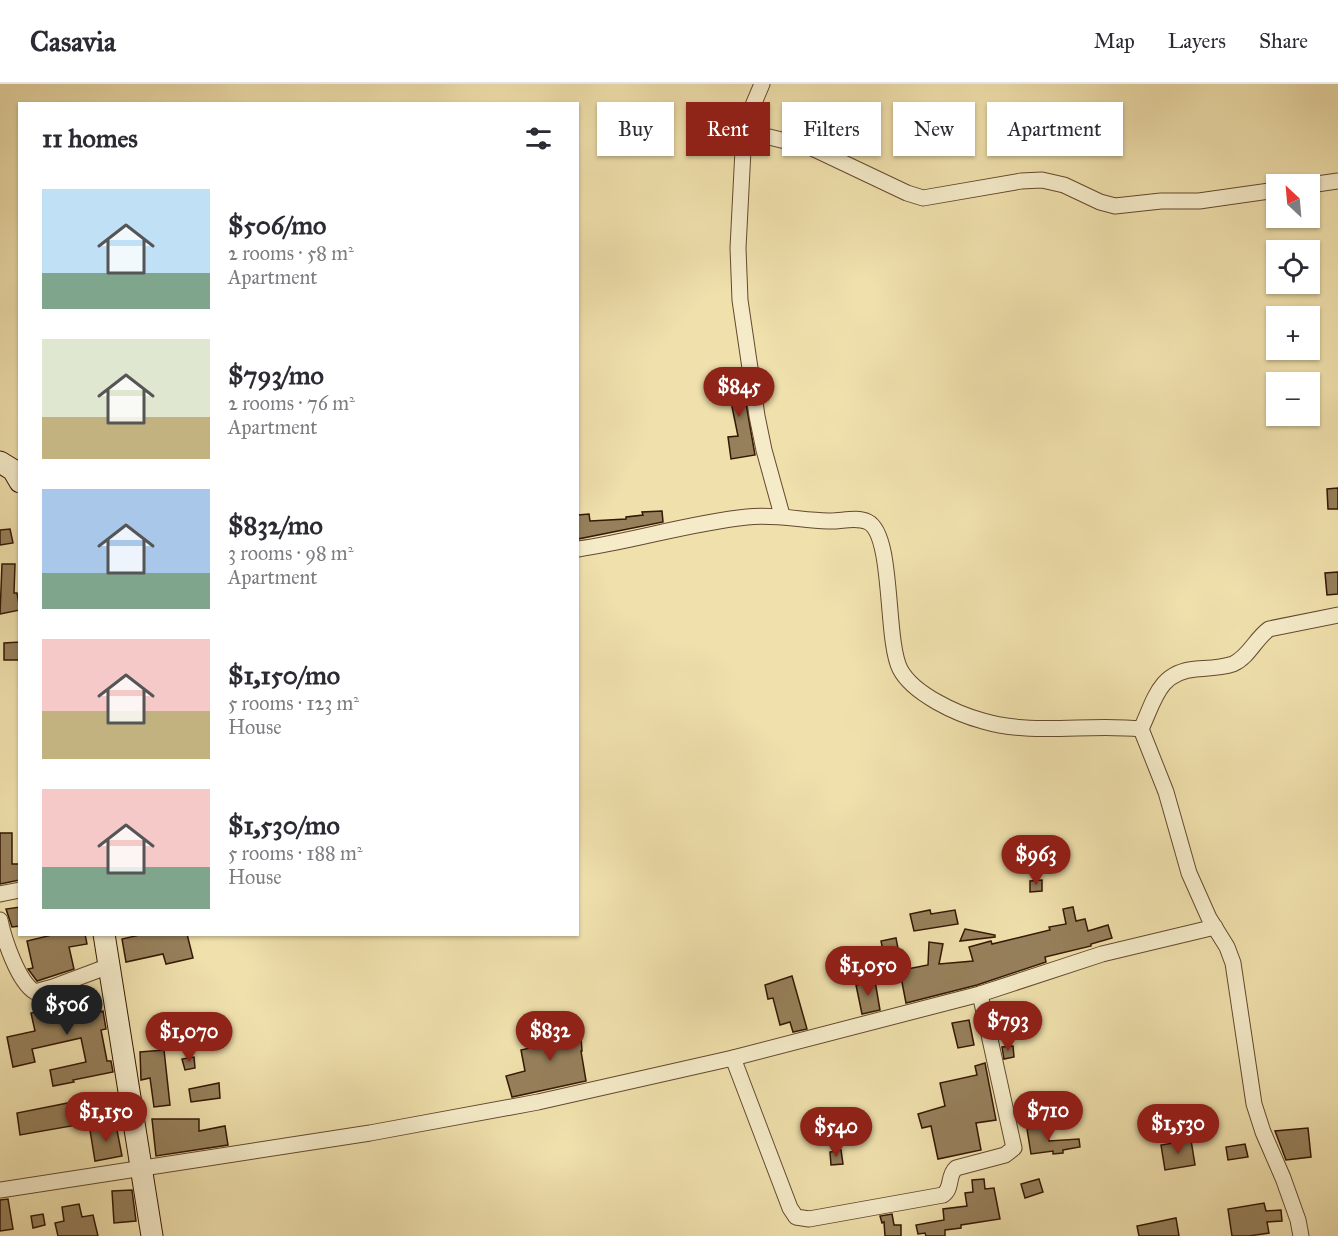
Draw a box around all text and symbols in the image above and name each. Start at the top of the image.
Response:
text: Casavia [30,24,116,59]
text: Map [1094,28,1135,54]
text: Layers [1168,28,1226,54]
text: Share [1259,28,1308,54]
chip: Buy [597,102,674,156]
chip: Rent [686,102,770,156]
chip: Filters [782,102,881,156]
chip: New [893,102,975,156]
chip: Apartment [987,102,1123,156]
text: 11 homes [42,122,138,154]
icon: filters [522,122,555,155]
north arrow [1266,174,1320,228]
map controls [1266,174,1320,426]
text: $506/mo [228,209,326,241]
icon: home [90,213,162,285]
button: locate [1266,240,1320,294]
text: 2 rooms · 58 m² [228,241,354,265]
text: Apartment [228,265,317,289]
button: + [1266,306,1320,360]
text: $793/mo [228,359,324,391]
icon: home [90,363,162,435]
pin: $845 [703,367,775,418]
button: − [1266,372,1320,426]
text: $845 [717,374,761,398]
text: 2 rooms · 76 m² [228,391,355,415]
text: Apartment [228,415,317,439]
text: $832/mo [228,509,323,541]
icon: home [90,513,162,585]
text: 3 rooms · 98 m² [228,541,353,565]
text: Apartment [228,565,317,589]
text: $1,150/mo [228,659,340,691]
icon: home [90,663,162,735]
text: 5 rooms · 123 m² [228,691,359,715]
text: House [228,715,282,739]
text: $1,530/mo [228,809,340,841]
icon: home [90,813,162,885]
pin: $963 [1000,835,1072,886]
text: 5 rooms · 188 m² [228,841,363,865]
text: $963 [1016,842,1057,866]
text: House [228,865,282,889]
pin: $1,050 [819,946,917,997]
text: $1,050 [839,953,897,977]
pin: $506 [31,985,103,1036]
text: $506 [45,992,89,1016]
pin: $793 [972,1001,1044,1052]
text: $793 [987,1008,1029,1032]
pin: $832 [514,1011,586,1062]
pin: $1,070 [140,1012,238,1063]
text: $832 [530,1018,570,1042]
text: $1,070 [159,1019,219,1043]
pin: $710 [1012,1091,1084,1142]
pin: $1,150 [57,1092,155,1143]
text: $710 [1027,1098,1069,1122]
text: $1,150 [79,1099,133,1123]
pin: $1,530 [1129,1104,1227,1155]
pin: $540 [800,1107,872,1158]
text: $1,530 [1151,1111,1205,1135]
text: $540 [814,1114,858,1138]

